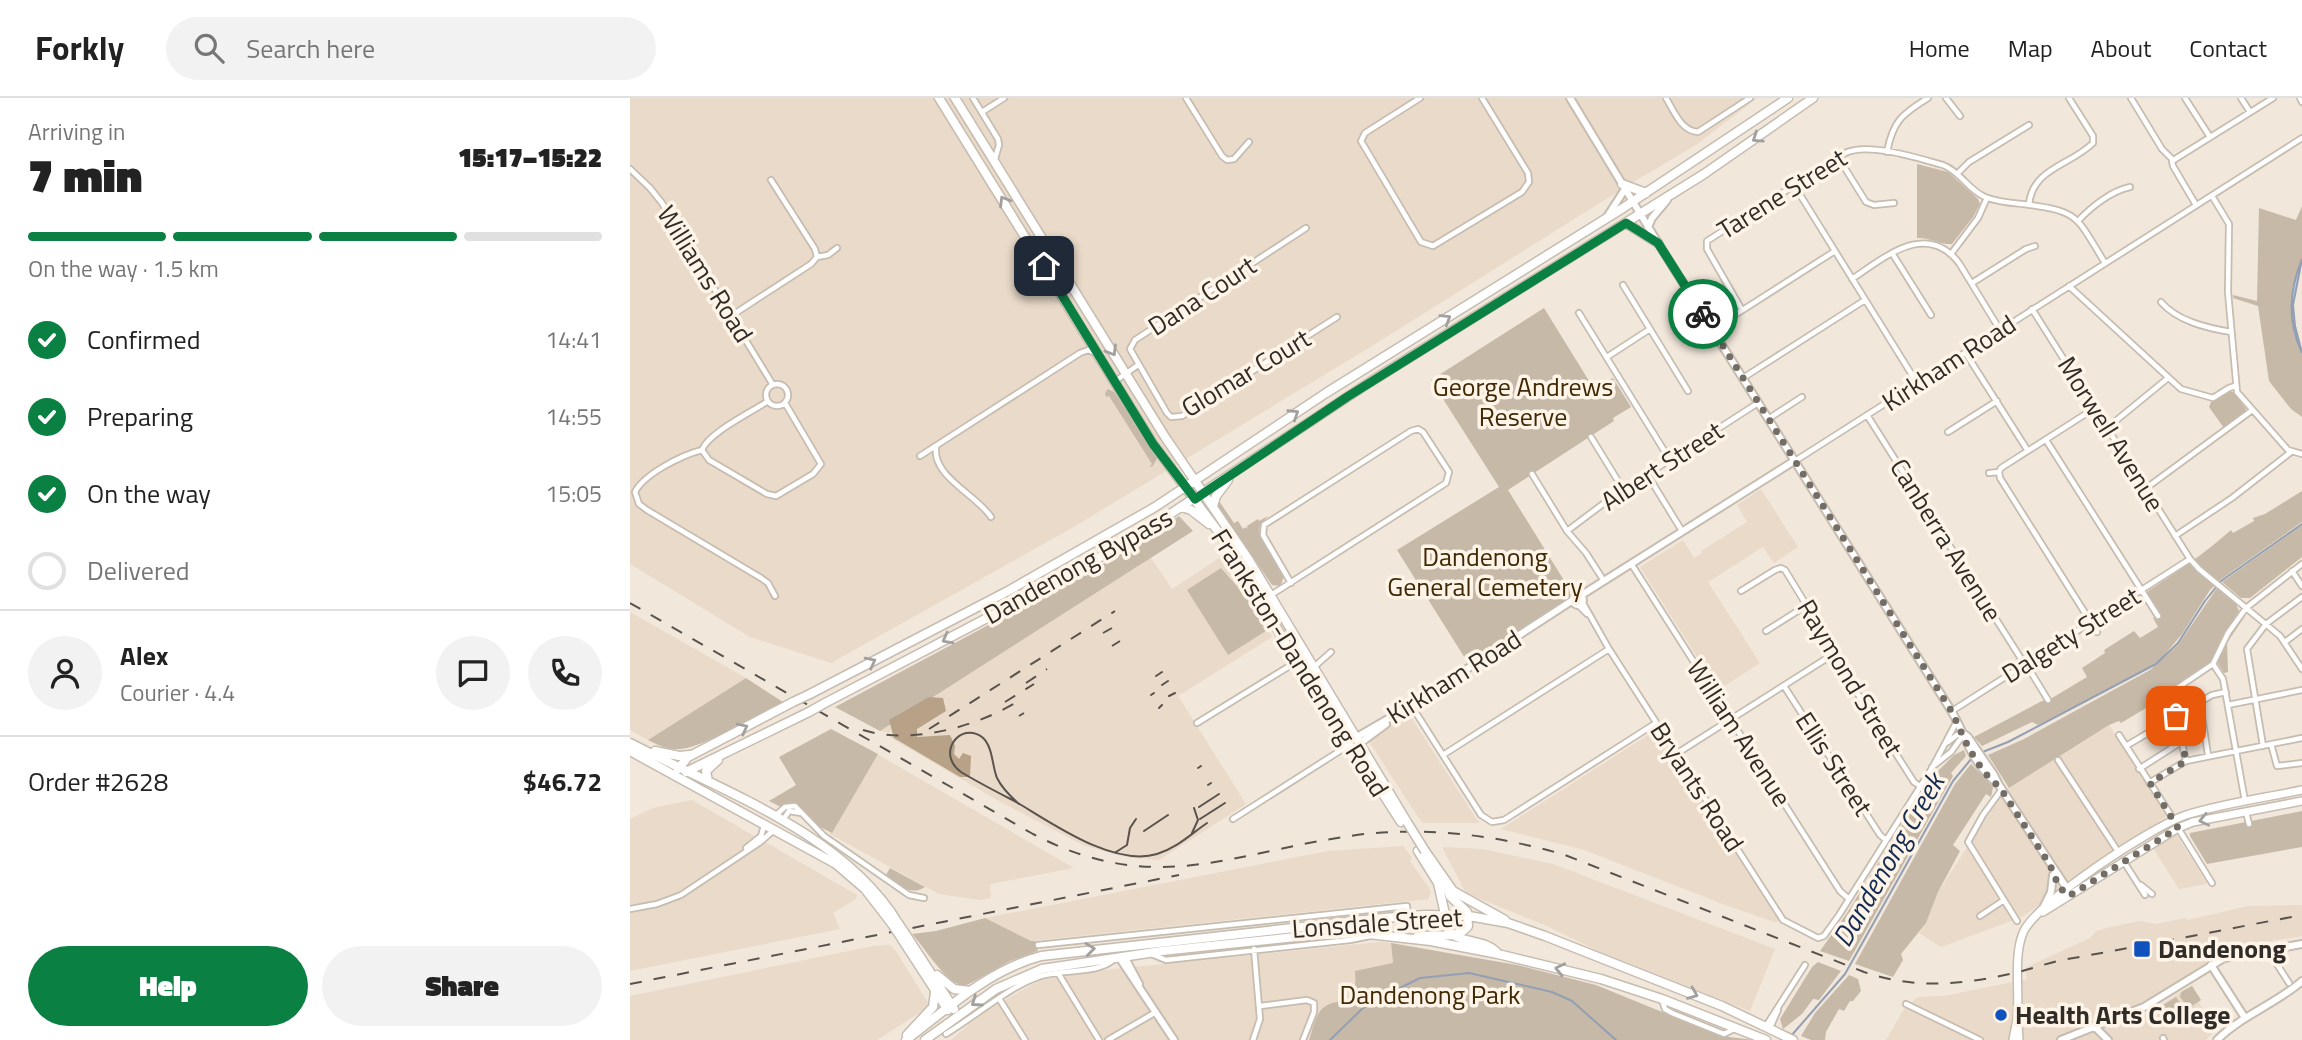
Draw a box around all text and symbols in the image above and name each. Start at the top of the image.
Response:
search box [166,17,656,80]
text: Forkly [35,23,124,73]
icon: search [190,29,228,67]
text: Search here [246,29,375,68]
text: Home [1909,30,1970,66]
text: Map [2008,30,2053,66]
text: About [2091,30,2151,66]
text: Contact [2189,30,2267,66]
text: Arriving in [28,114,125,149]
one-way arrow [1752,130,1765,142]
text: 15:17–15:22 [458,138,602,177]
street label: Tarene Street [1709,138,1854,249]
text: 7 min [28,140,142,210]
one-way arrow [999,196,1012,209]
street label: Williams Road [648,198,763,350]
pin [1014,236,1074,296]
street label: Dana Court [1140,246,1264,345]
icon: home [1025,247,1063,285]
text: On the way · 1.5 km [28,251,219,286]
courier [1668,279,1738,349]
icon: bike [1684,295,1722,333]
street label: Kirkham Road [1874,305,2023,421]
one-way arrow [1439,314,1452,327]
street label: Glomar Court [1174,319,1318,427]
text: Confirmed [87,320,201,359]
icon: check [28,321,66,359]
text: 14:41 [545,322,602,357]
one-way arrow [1104,343,1117,356]
street label: Morwell Avenue [2048,349,2175,519]
park label: George Andrews Reserve [1433,367,1613,436]
text: Preparing [87,397,193,436]
icon: check [28,398,66,436]
text: 14:55 [545,399,602,434]
one-way arrow [1287,409,1300,422]
street label: Albert Street [1593,411,1731,520]
street label: Canberra Avenue [1881,451,2012,629]
text: On the way [87,474,211,513]
icon: check [28,475,66,513]
text: 15:05 [545,476,602,511]
street label: Dandenong Bypass [976,497,1179,634]
street label: Frankston-Dandenong Road [1202,521,1399,804]
park label: Dandenong General Cemetery [1387,537,1583,606]
text: Delivered [87,551,190,590]
street label: Dalgety Street [1994,577,2147,693]
street label: Raymond Street [1788,592,1913,764]
street label: Kirkham Road [1379,620,1529,734]
one-way arrow [942,631,954,644]
button: person [28,636,102,710]
text: Alex [120,636,168,675]
button: chat [436,636,510,710]
button: phone [528,636,602,710]
street label: William Avenue [1677,652,1802,814]
one-way arrow [863,657,876,671]
text: Courier · 4.4 [120,675,235,710]
pin [2146,686,2206,746]
icon: bag [2157,697,2195,735]
street label: Ellis Street [1786,704,1883,823]
street label: Bryants Road [1641,714,1754,859]
one-way arrow [735,723,748,737]
text: Order #2628 [28,762,168,801]
text: $46.72 [523,762,602,801]
water label: Dandenong Creek [1820,762,1956,954]
one-way arrow [2198,812,2210,826]
street label: Lonsdale Street [1290,897,1464,948]
place label: Dandenong [2158,929,2286,968]
marker: Dandenong [2132,939,2152,959]
one-way arrow [1084,942,1096,957]
button: Help [28,946,308,1026]
button: Share [322,946,602,1026]
one-way arrow [1554,962,1566,977]
park label: Dandenong Park [1339,975,1521,1014]
one-way arrow [1685,986,1698,1000]
one-way arrow [971,994,984,1006]
place label: Health Arts College [2015,995,2231,1034]
marker: Health Arts College [1993,1007,2009,1023]

